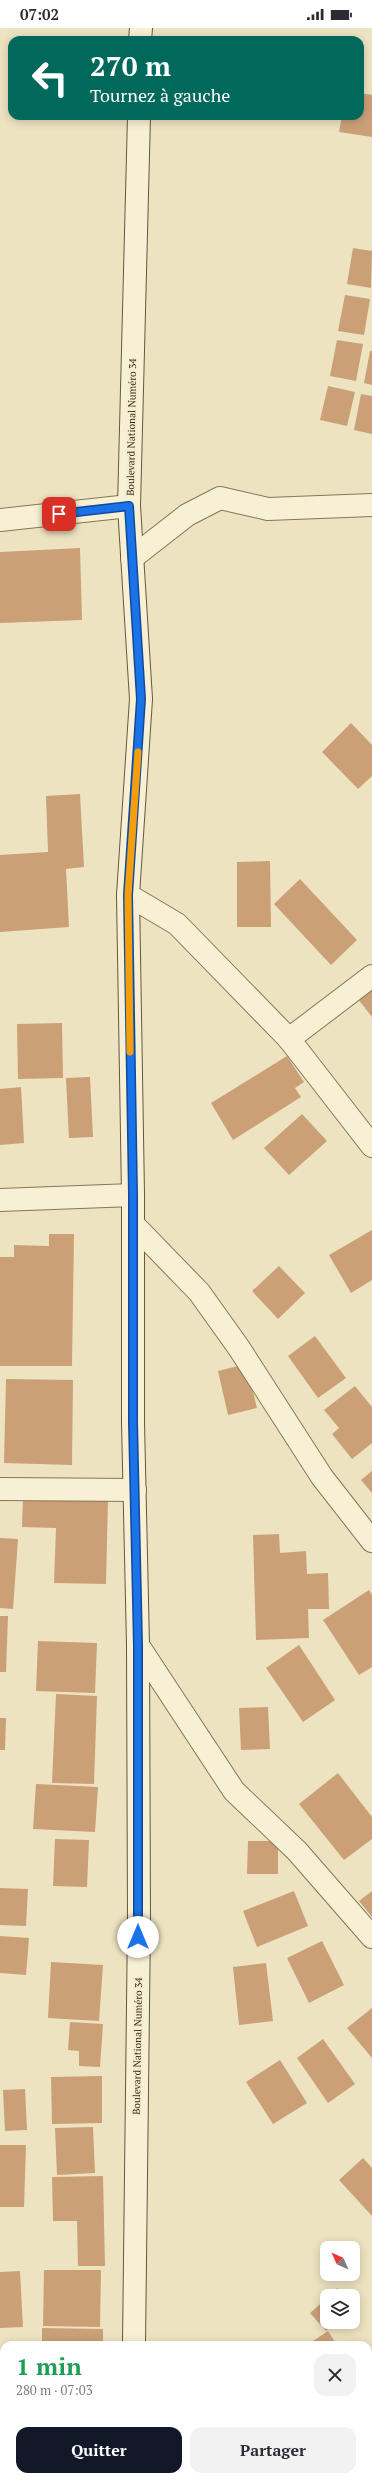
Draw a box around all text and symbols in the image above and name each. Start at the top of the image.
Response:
text: 07:02 [20,4,59,24]
text: 270 m [90,47,171,84]
icon: left [24,52,76,104]
text: Tournez à gauche [90,83,230,107]
street label: Boulevard National Numéro 34 [124,358,139,496]
pin [42,497,76,531]
icon: arrive [48,503,70,525]
position arrow [117,1916,159,1958]
street label: Boulevard National Numéro 34 [130,1977,145,2115]
north arrow [320,2241,360,2281]
map controls [320,2241,360,2329]
button: layers [320,2289,360,2329]
text: 1 min [16,2350,82,2382]
button: close [314,2354,356,2396]
text: 280 m · 07:03 [16,2381,93,2399]
button: Quitter [16,2427,182,2473]
button: Partager [190,2427,356,2473]

